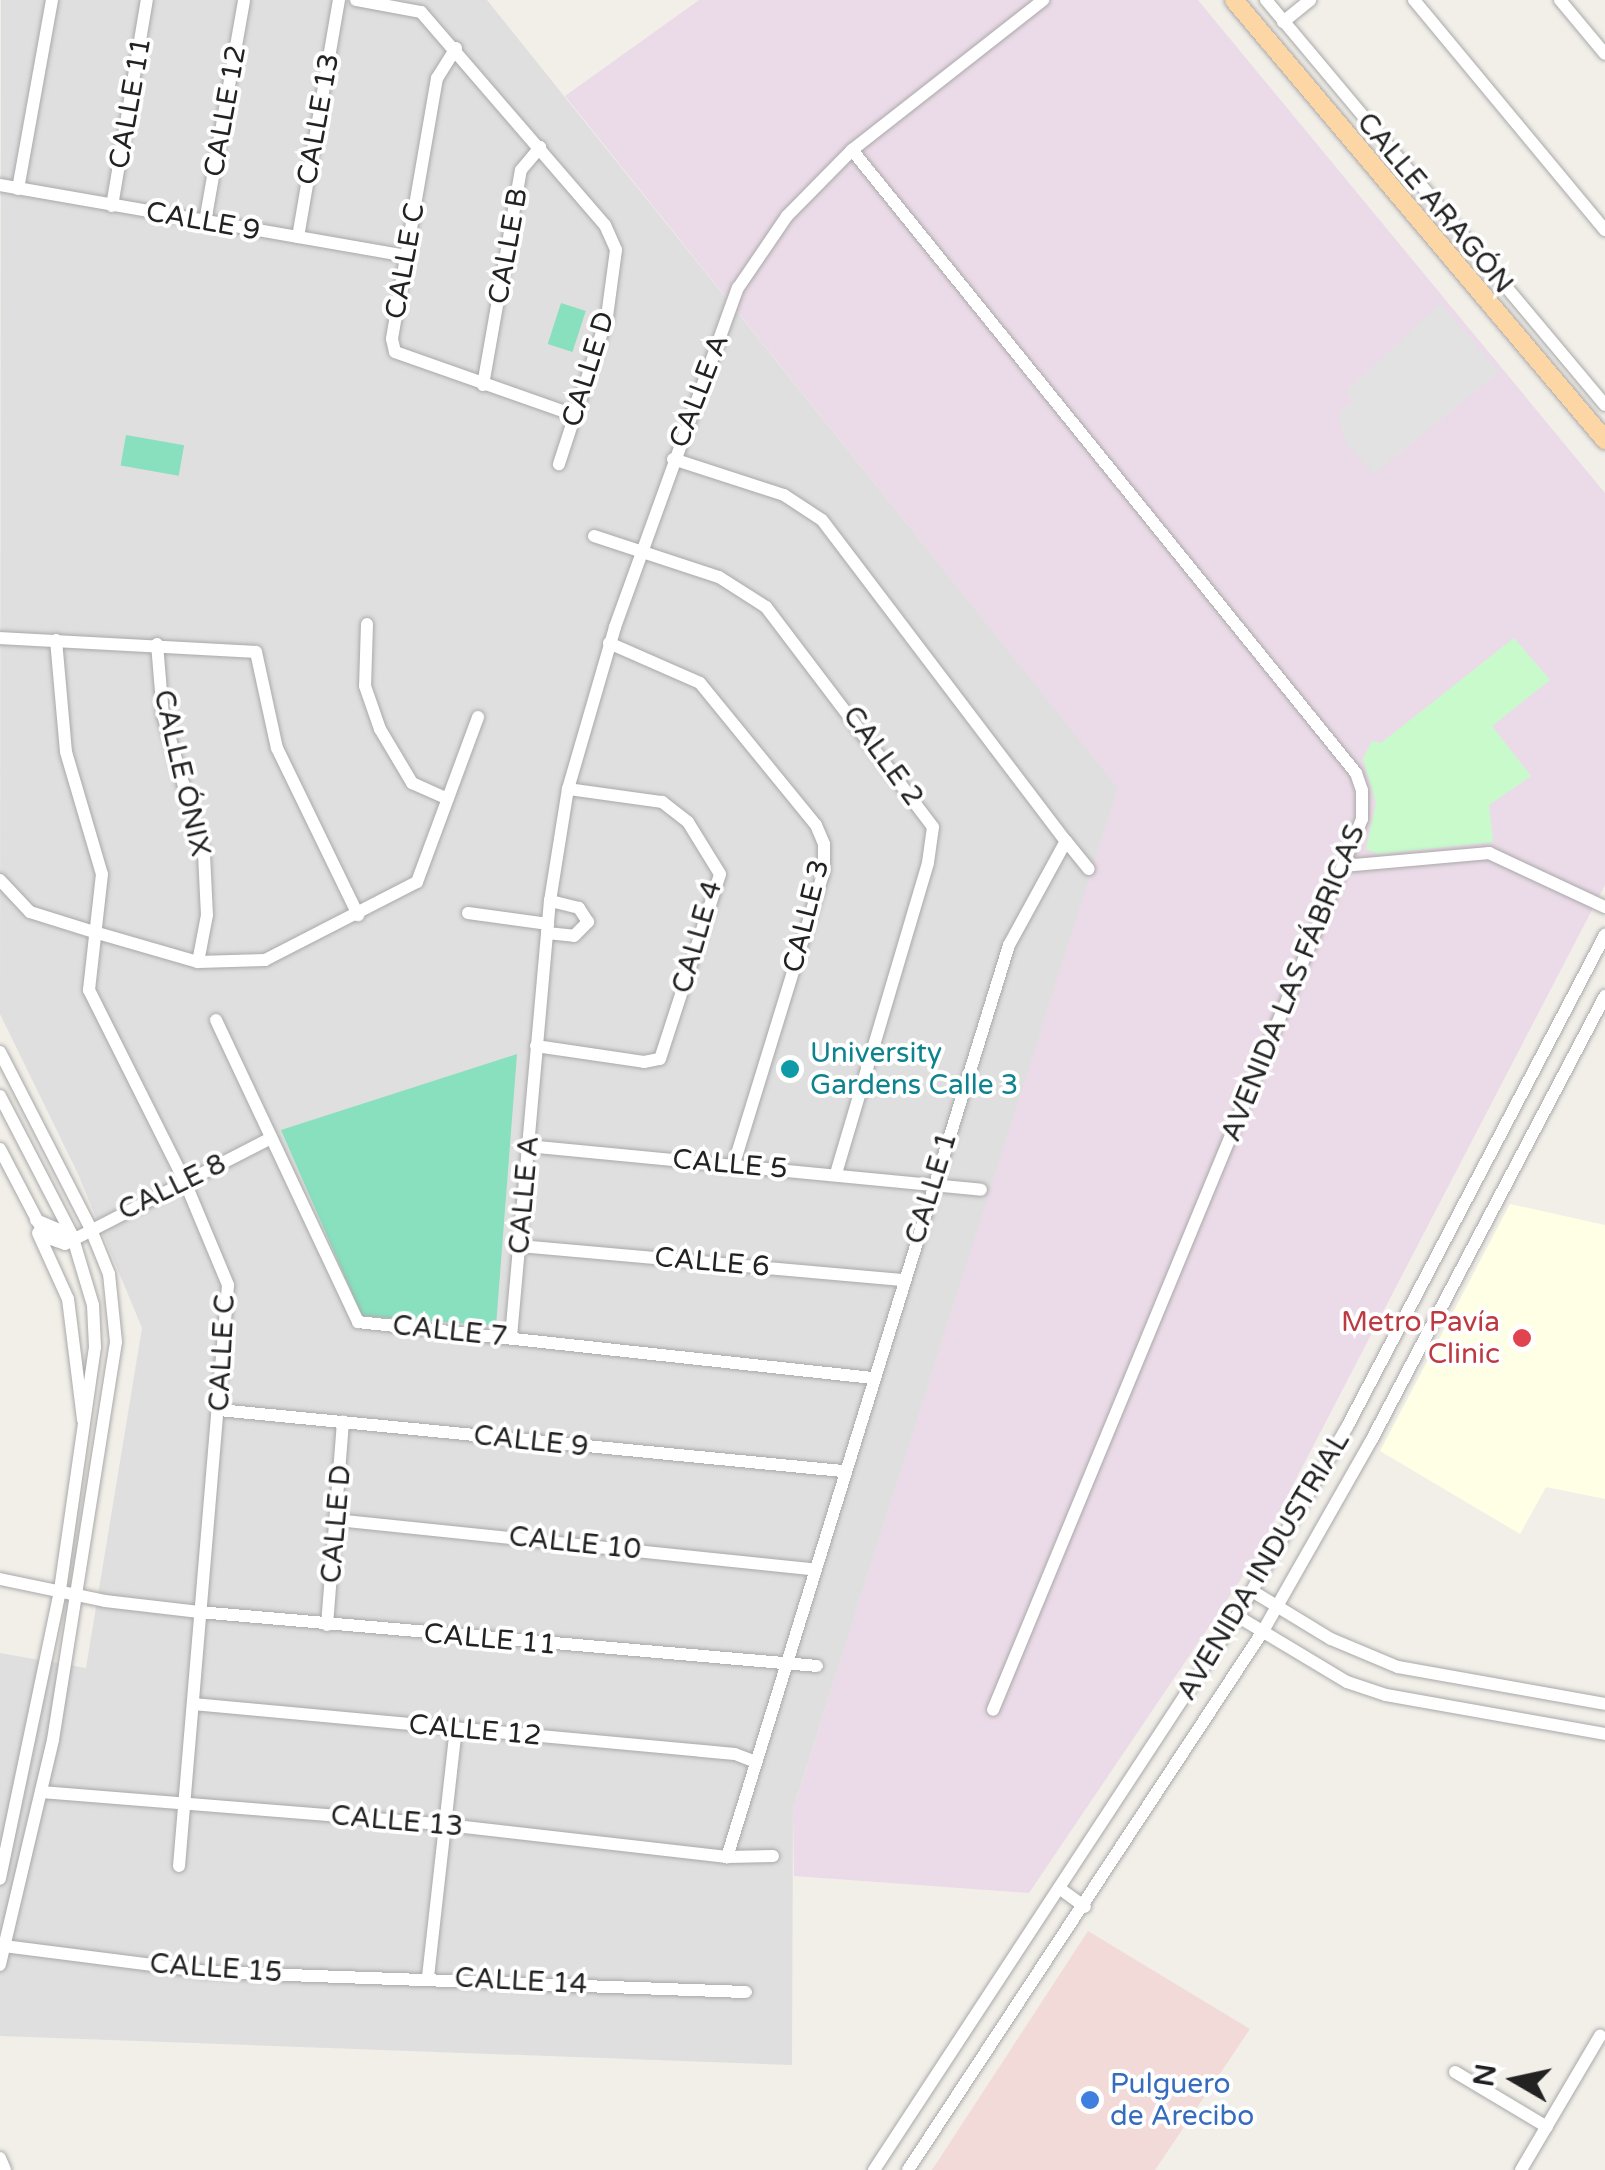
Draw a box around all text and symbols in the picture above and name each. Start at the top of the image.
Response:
street label: CALLE 11 [102,35,158,171]
street label: CALLE 12 [197,43,253,179]
street label: CALLE 13 [290,51,346,187]
street label: CALLE ARAGÓN [1350,106,1520,300]
street label: CALLE B [481,185,535,307]
street label: CALLE 9 [143,194,263,248]
street label: CALLE C [378,200,432,322]
street label: CALLE D [555,307,621,431]
street label: CALLE A [662,330,736,452]
street label: CALLE ÓNIX [147,687,217,859]
street label: CALLE 2 [836,699,930,813]
street label: AVENIDA LAS FÁBRICAS [1214,820,1372,1146]
street label: CALLE 3 [776,856,836,976]
street label: CALLE 4 [665,877,729,997]
place label: University Gardens Calle 3 [810,1036,1018,1102]
marker: University Gardens Calle 3 [779,1058,801,1080]
street label: CALLE 1 [898,1128,964,1248]
street label: CALLE A [502,1134,546,1256]
street label: CALLE 5 [671,1142,789,1186]
street label: CALLE 8 [113,1147,231,1227]
street label: CALLE 6 [653,1240,771,1284]
street label: CALLE C [202,1294,242,1412]
place label: Metro Pavía Clinic [1341,1305,1500,1371]
street label: CALLE 7 [391,1308,509,1354]
marker: Metro Pavía Clinic [1509,1325,1535,1351]
street label: CALLE 9 [472,1418,590,1464]
street label: AVENIDA INDUSTRIAL [1170,1426,1356,1706]
street label: CALLE D [314,1463,358,1585]
street label: CALLE 10 [507,1519,643,1567]
street label: CALLE 11 [422,1616,558,1662]
street label: CALLE 12 [407,1707,543,1753]
street label: CALLE 13 [329,1798,465,1844]
street label: CALLE 15 [149,1947,283,1989]
street label: CALLE 14 [454,1961,588,2001]
north arrow [1465,2030,1565,2130]
text: N [1467,2062,1504,2089]
place label: Pulguero de Arecibo [1110,2067,1254,2133]
marker: Pulguero de Arecibo [1079,2089,1101,2111]

